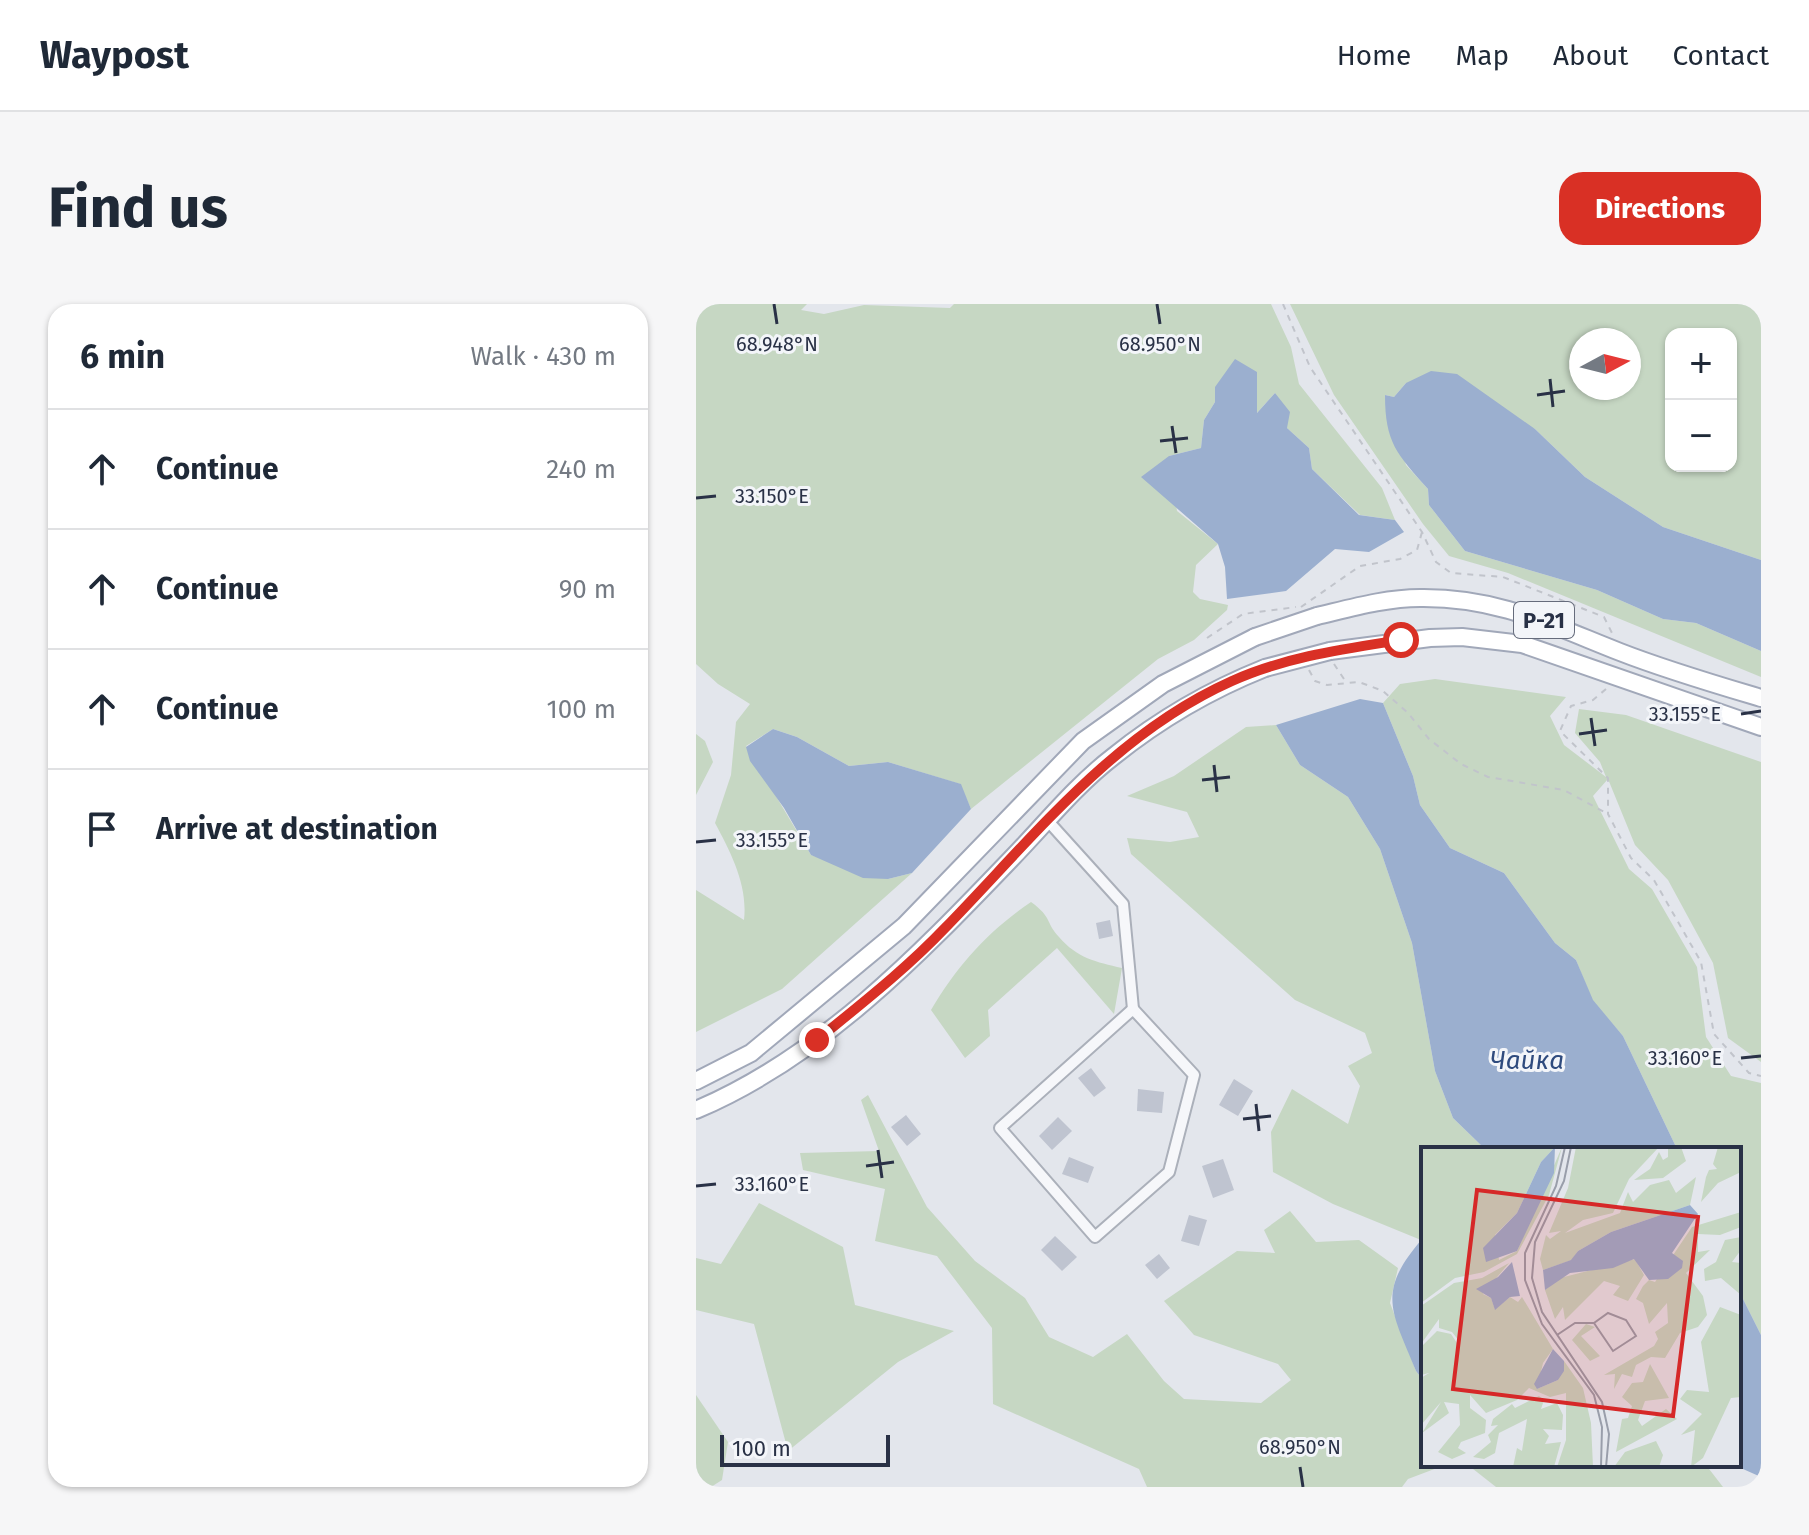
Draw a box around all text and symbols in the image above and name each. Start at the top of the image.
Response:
text: Waypost [40,32,189,78]
text: Home [1337,39,1411,72]
text: Map [1455,39,1509,72]
text: About [1553,39,1628,72]
text: Contact [1672,39,1769,72]
button: Directions [1559,172,1761,245]
text: Find us [48,175,228,242]
north arrow [1569,328,1641,400]
map controls [1665,328,1737,472]
button: + [1665,328,1737,400]
text: 68.948°N [736,332,818,356]
text: 68.950°N [1119,332,1201,356]
text: 6 min [80,336,165,377]
text: Walk · 430 m [470,341,616,372]
button: − [1665,400,1737,472]
icon: ahead [80,447,124,491]
text: Continue [156,451,279,487]
text: 240 m [546,454,616,485]
text: 33.150°E [735,484,809,508]
icon: ahead [80,567,124,611]
text: Continue [156,571,279,607]
text: 90 m [559,574,616,605]
road number: Р-21 [1514,602,1574,638]
route start [1383,622,1419,658]
icon: ahead [80,687,124,731]
text: Continue [156,691,279,727]
text: 100 m [547,694,616,725]
text: 33.155°E [1649,702,1721,726]
icon: arrive [80,807,124,851]
text: Arrive at destination [156,811,438,847]
text: 33.155°E [736,828,808,852]
route end [799,1022,835,1058]
water label: Чайка [1490,1045,1564,1076]
text: 33.160°E [1648,1046,1722,1070]
inset map [1421,1147,1741,1467]
text: 33.160°E [735,1172,809,1196]
scale bar [720,1431,890,1467]
text: 100 m [732,1435,791,1462]
text: 68.950°N [1259,1435,1341,1459]

